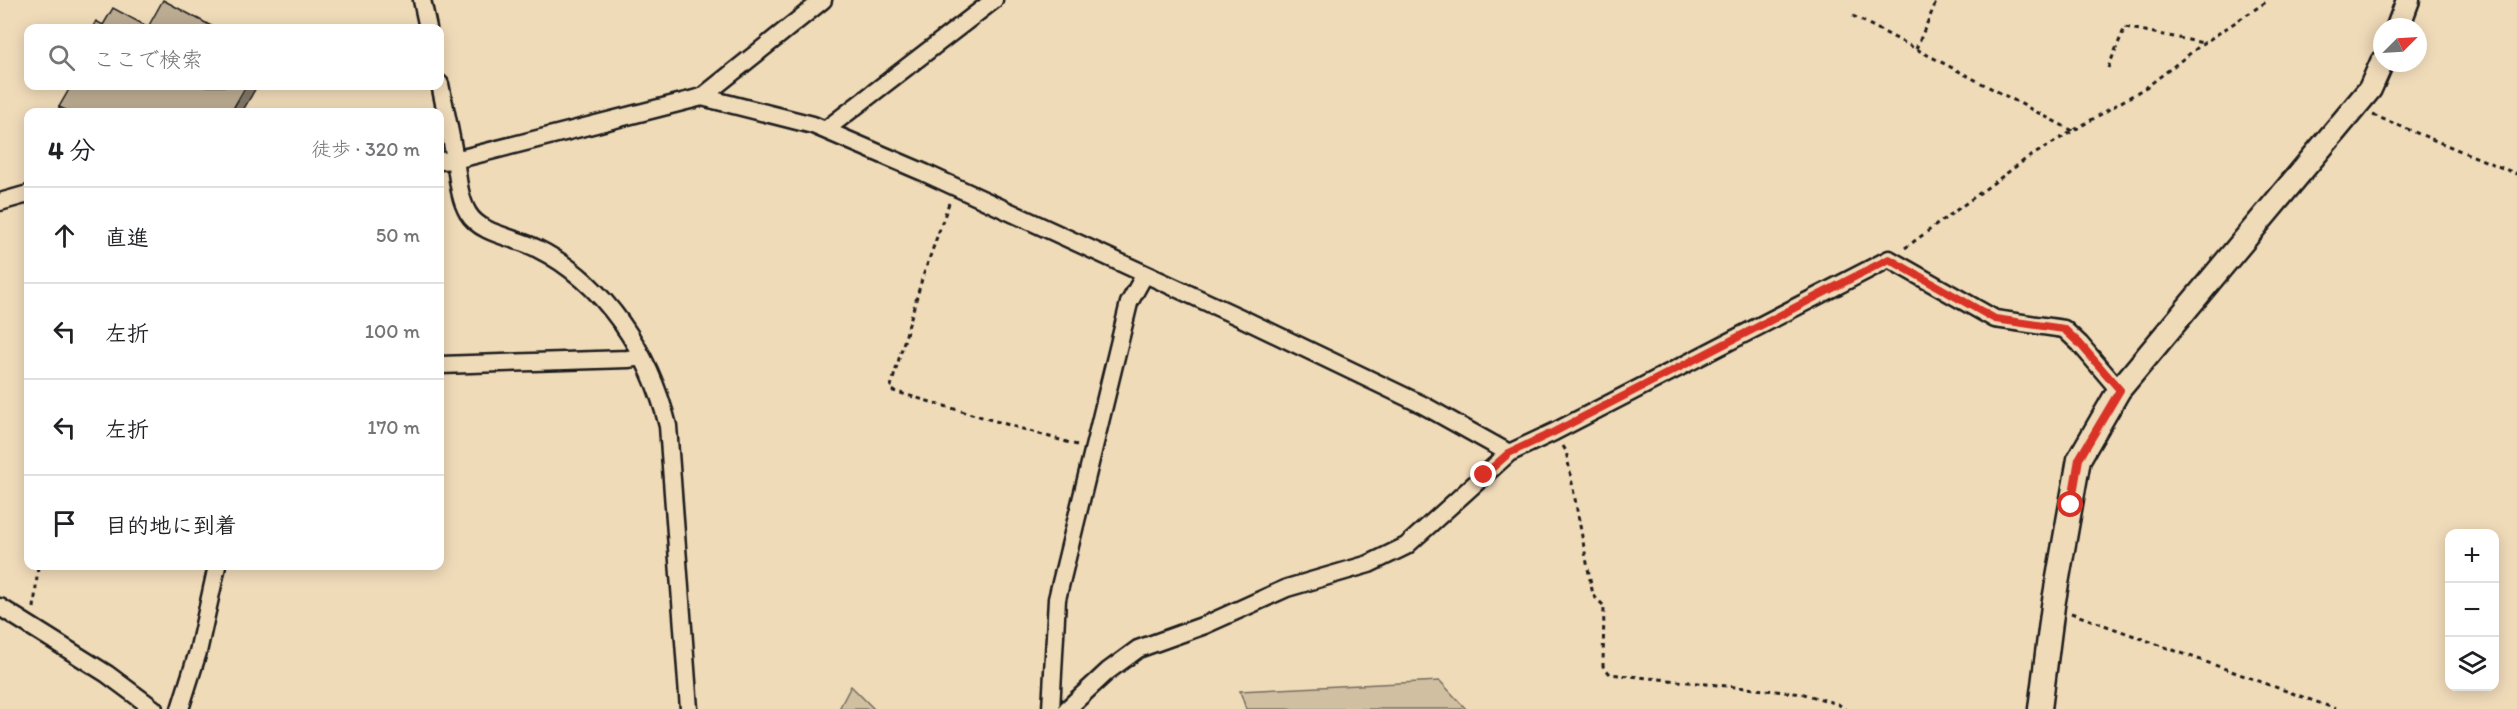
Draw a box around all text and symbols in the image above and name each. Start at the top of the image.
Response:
north arrow [2373,18,2427,72]
search box [24,24,444,90]
icon: search [45,41,78,74]
text: ここで検索 [93,46,203,73]
text: 4 分 [48,134,95,166]
text: 徒歩 · 320 m [311,137,420,161]
icon: ahead [48,219,81,252]
text: 50 m [376,223,420,247]
text: 直進 [105,224,149,251]
icon: left [48,315,81,348]
text: 100 m [365,319,420,343]
text: 左折 [105,320,149,347]
icon: left [48,411,81,444]
text: 170 m [367,415,420,439]
text: 左折 [105,416,149,443]
route end [1470,461,1496,487]
route start [2057,491,2083,517]
icon: arrive [48,507,81,540]
text: 目的地に到着 [105,512,237,539]
map controls [2445,529,2499,691]
button: + [2445,529,2499,583]
button: − [2445,583,2499,637]
button: layers [2445,637,2499,691]

